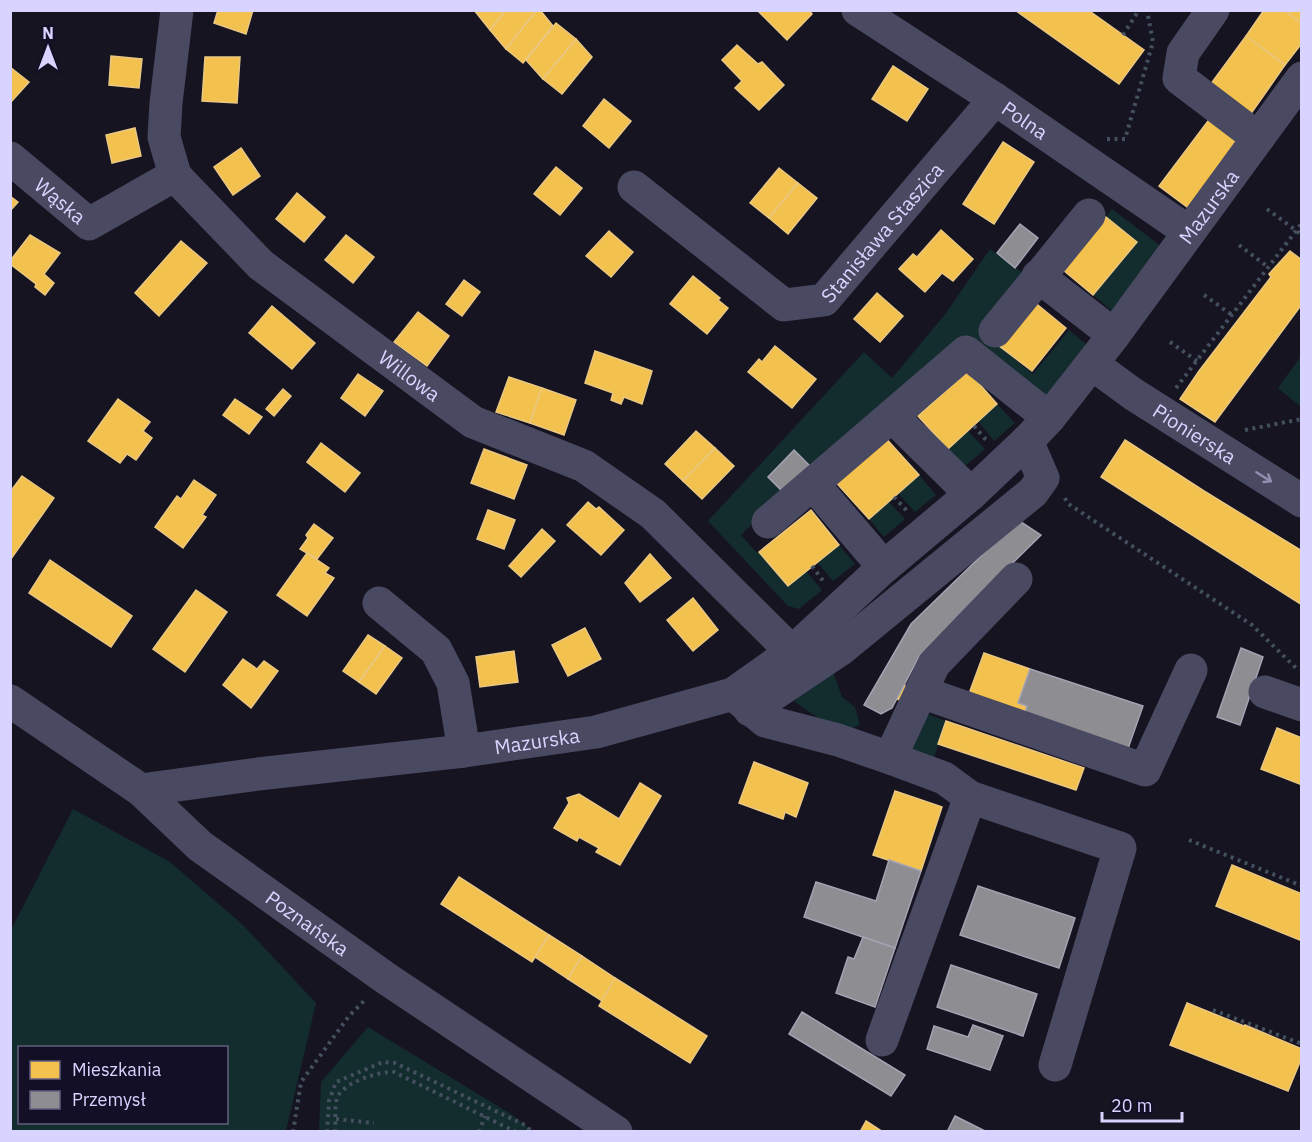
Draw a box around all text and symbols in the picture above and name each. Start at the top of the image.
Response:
north arrow [18,18,78,78]
text: N [42,23,54,43]
street label: Polna [997,94,1054,145]
street label: Stanisława Staszica [814,156,949,308]
street label: Mazurska [1172,163,1245,249]
street label: Wąska [29,171,92,230]
street label: Willowa [373,343,447,407]
street label: Pionierska [1148,397,1242,470]
one-way arrow [1255,471,1272,483]
street label: Mazurska [492,721,582,760]
street label: Poznańska [261,884,355,962]
legend [18,1046,228,1124]
text: Mieszkania [72,1058,162,1081]
scale bar [1102,1085,1182,1123]
text: Przemysł [72,1088,146,1111]
text: 20 m [1111,1094,1153,1117]

